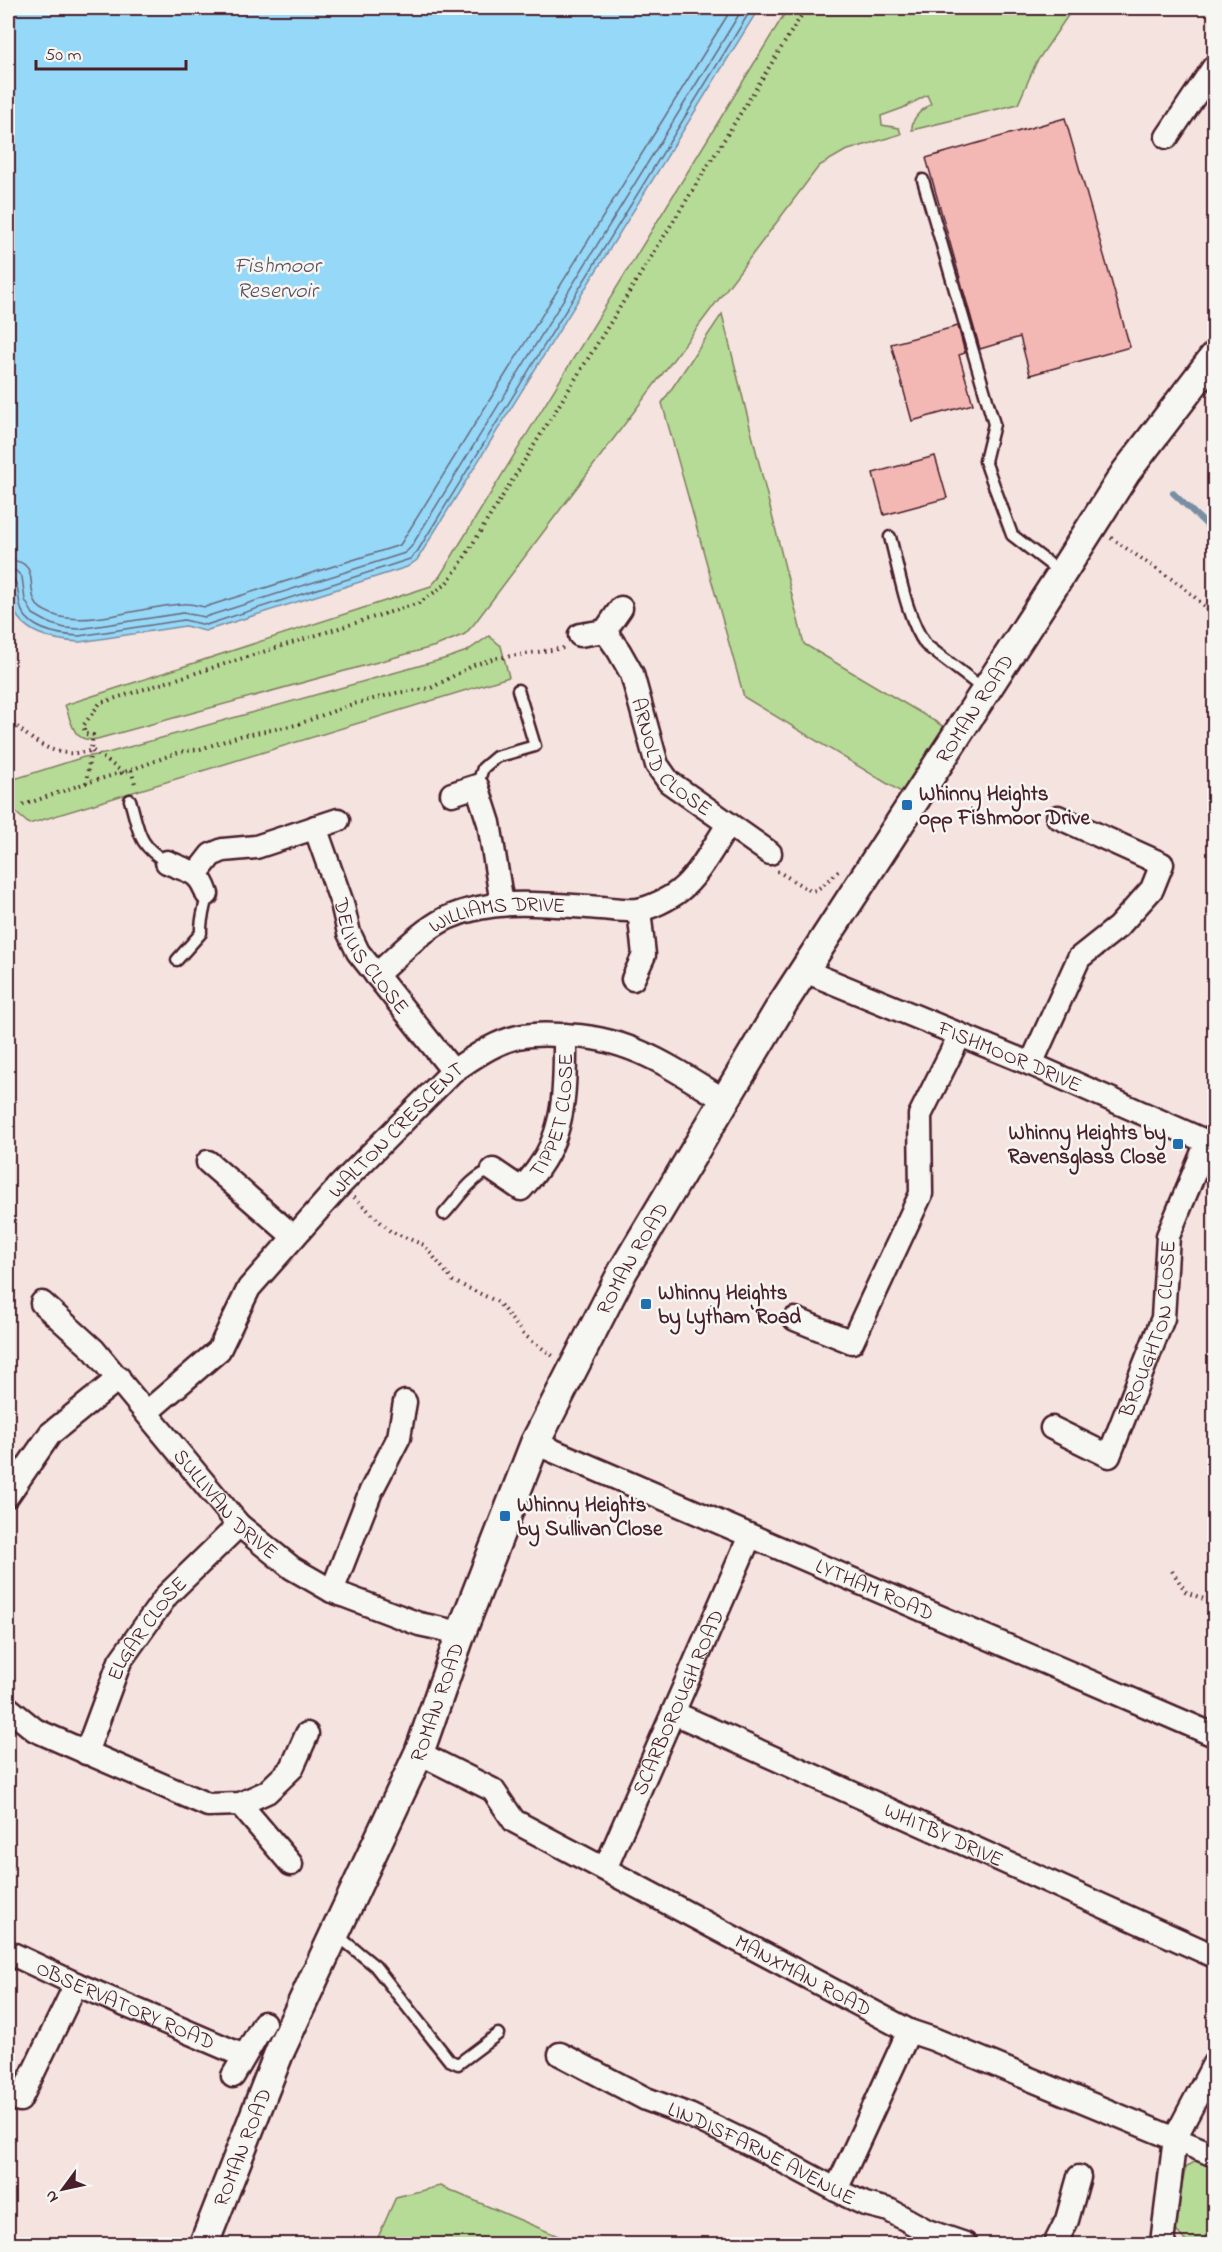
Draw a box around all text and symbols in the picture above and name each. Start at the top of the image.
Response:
scale bar [36,33,186,71]
text: 50 m [45,43,82,69]
water label: Fishmoor Reservoir [234,251,323,308]
street label: ROMAN ROAD [929,649,1022,770]
street label: ARNOLD CLOSE [622,695,718,825]
place label: Whinny Heights opp Fishmoor Drive [919,780,1090,834]
marker: Whinny Heights opp Fishmoor Drive [900,798,914,812]
street label: WILLIAMS DRIVE [424,891,566,942]
street label: DELIUS CLOSE [324,894,415,1022]
street label: FISHMOOR DRIVE [932,1014,1086,1102]
street label: TIPPET CLOSE [523,1053,582,1184]
street label: WALTON CRESCENT [322,1055,470,1206]
place label: Whinny Heights by Ravensglass Close [1008,1119,1167,1175]
marker: Whinny Heights by Ravensglass Close [1171,1137,1185,1151]
street label: ROMAN ROAD [590,1197,678,1320]
street label: BROUGHTON CLOSE [1112,1240,1185,1423]
place label: Whinny Heights by Lytham Road [658,1279,801,1335]
marker: Whinny Heights by Lytham Road [639,1297,653,1311]
street label: SULLIVAN DRIVE [165,1443,284,1568]
place label: Whinny Heights by Sullivan Close [517,1491,663,1547]
marker: Whinny Heights by Sullivan Close [498,1509,512,1523]
street label: LYTHAM ROAD [810,1552,938,1630]
street label: ELGAR CLOSE [101,1570,195,1685]
street label: SCARBOROUGH ROAD [626,1605,733,1801]
street label: ROMAN ROAD [404,1639,473,1768]
street label: WHITBY DRIVE [879,1796,1008,1876]
street label: MANXMAN ROAD [729,1928,876,2025]
street label: OBSERVATORY ROAD [31,1954,219,2059]
street label: ROMAN ROAD [207,2084,281,2211]
street label: LINDISFARNE AVENUE [663,2095,860,2214]
north arrow [33,2159,93,2219]
text: N [39,2185,65,2207]

